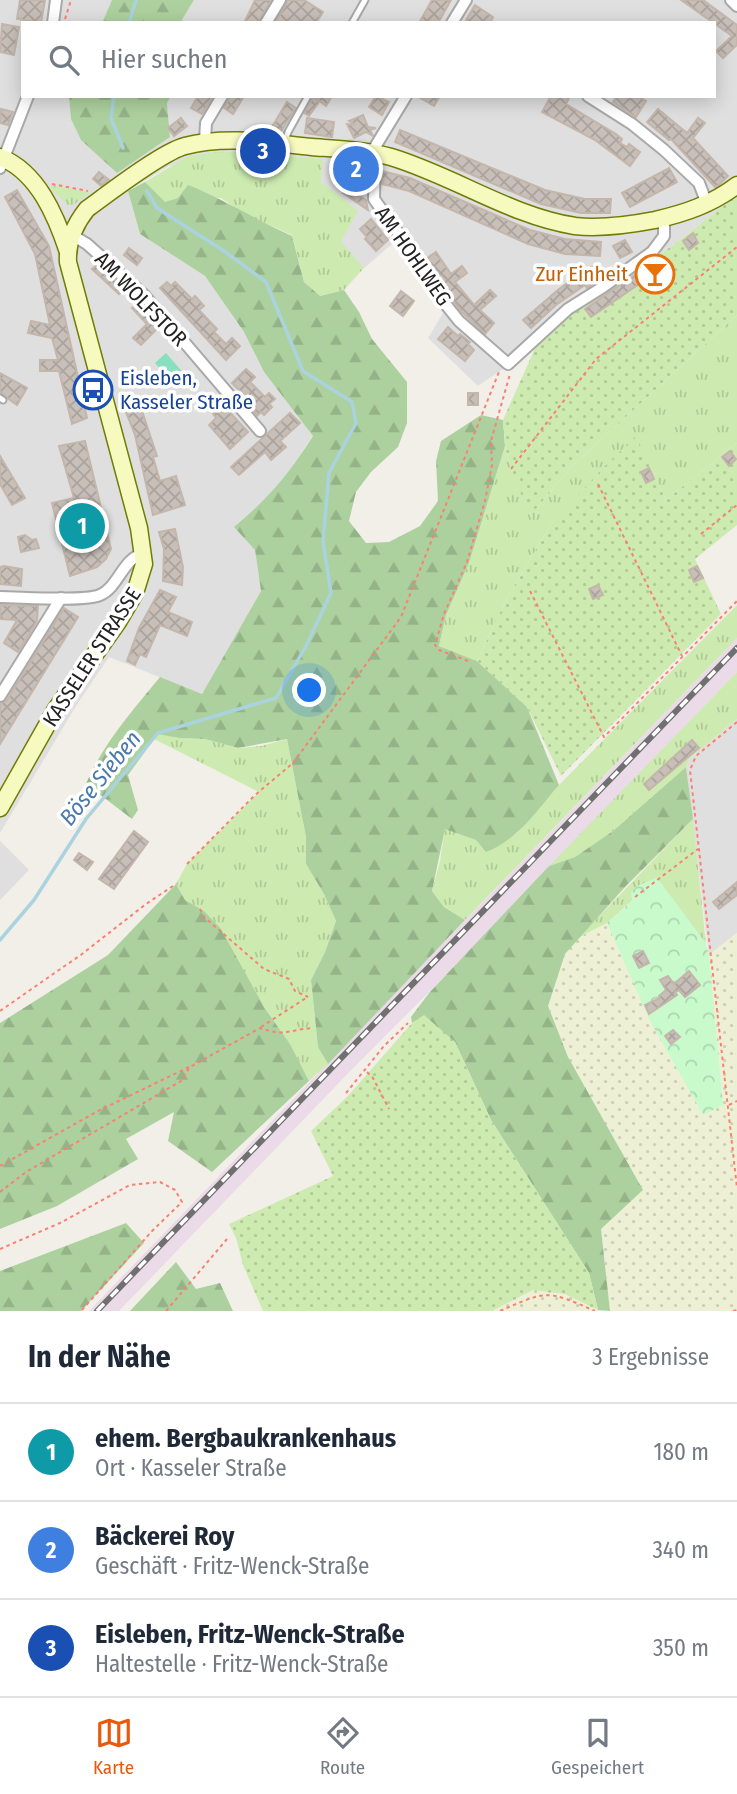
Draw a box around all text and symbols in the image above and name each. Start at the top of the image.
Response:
search box [21,21,716,98]
icon: search [45,41,83,79]
text: Hier suchen [101,44,227,75]
pin: 3 [240,125,286,177]
pin: 2 [333,143,379,195]
street label: AM HOHLWEG [369,201,457,311]
street label: AM WOLFSTOR [89,246,193,352]
bar icon: Zur Einheit [634,253,676,295]
place label: Zur Einheit [535,261,628,287]
place label: Eisleben, Kasseler Straße [120,365,253,415]
bus stop icon: Eisleben, Kasseler Straße [72,369,114,411]
pin: 1 [59,500,105,552]
street label: KASSELER STRASSE [37,582,147,731]
your location [292,673,326,707]
water label: Böse Sieben [53,725,147,831]
text: In der Nähe [28,1339,171,1375]
text: 3 Ergebnisse [592,1343,709,1371]
text: ehem. Bergbaukrankenhaus [95,1423,396,1454]
text: 1 [46,1438,56,1466]
text: 180 m [653,1438,709,1466]
text: Ort · Kasseler Straße [95,1454,287,1482]
text: Bäckerei Roy [95,1521,234,1552]
text: 2 [46,1536,56,1564]
text: 340 m [653,1536,709,1564]
text: Geschäft · Fritz-Wenck-Straße [95,1552,369,1580]
text: Eisleben, Fritz-Wenck-Straße [95,1619,405,1650]
text: 3 [46,1634,56,1662]
text: 350 m [653,1634,709,1662]
text: Haltestelle · Fritz-Wenck-Straße [95,1650,388,1678]
tab: Karte [93,1714,134,1779]
tab: Route [320,1714,365,1779]
tab: Gespeichert [551,1714,644,1779]

